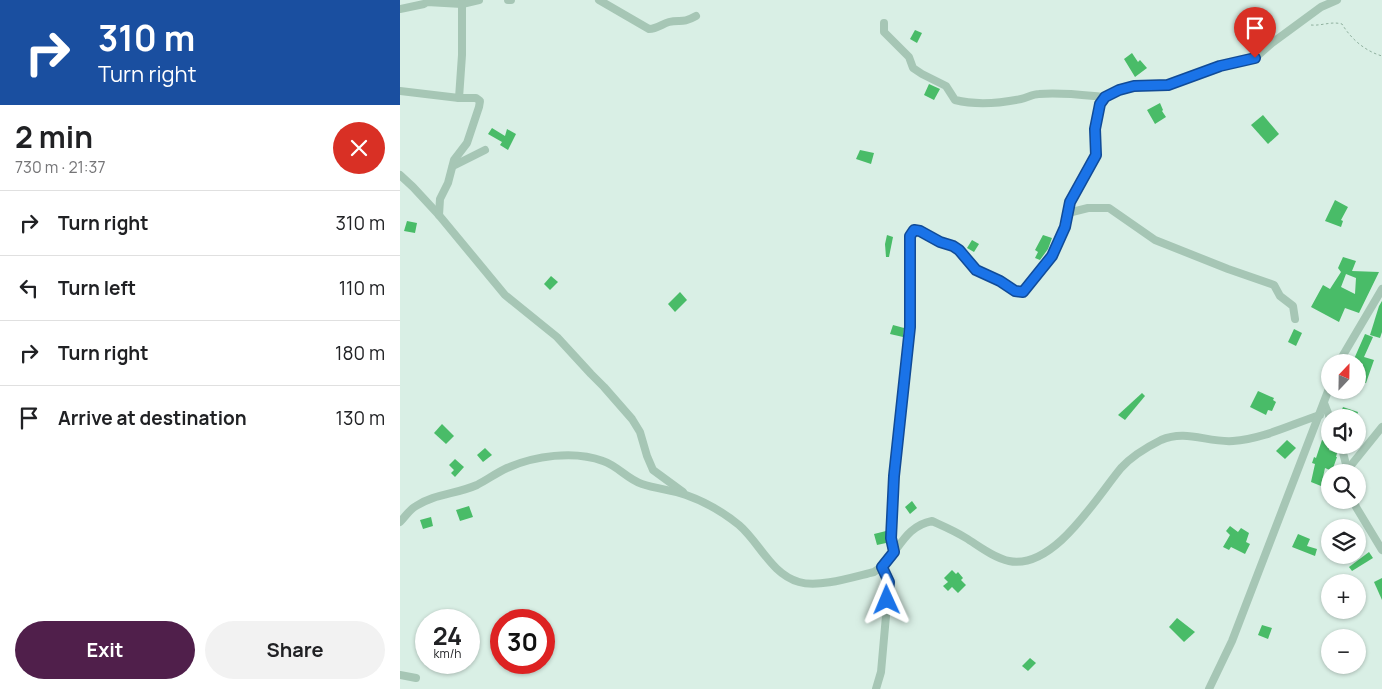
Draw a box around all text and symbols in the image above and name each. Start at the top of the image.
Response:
pin [1234,7,1276,58]
text: 310 m [98,14,195,62]
icon: arrive [1241,14,1269,42]
icon: right [15,20,80,85]
text: Turn right [98,59,196,89]
text: 2 min [15,116,93,157]
button: close [333,122,385,174]
text: 730 m · 21:37 [15,156,105,178]
icon: right [15,209,43,237]
text: Turn right [58,210,148,236]
text: 310 m [336,210,385,236]
icon: left [15,274,43,302]
text: Turn left [58,275,136,301]
text: 110 m [339,275,385,301]
icon: right [15,339,43,367]
text: Turn right [58,340,148,366]
text: 180 m [335,340,385,366]
north arrow [1321,354,1366,399]
map controls [1321,354,1366,674]
icon: arrive [15,404,43,432]
text: Arrive at destination [58,405,247,431]
text: 130 m [336,405,385,431]
button: sound [1321,409,1366,454]
button: search [1321,464,1366,509]
button: layers [1321,519,1366,564]
position arrow [860,573,912,625]
button: + [1321,574,1366,619]
speed limit sign: 30 [490,609,555,674]
text: 24 [433,618,462,653]
button: Exit [15,621,195,679]
button: Share [205,621,385,679]
button: − [1321,629,1366,674]
text: km/h [434,645,461,662]

